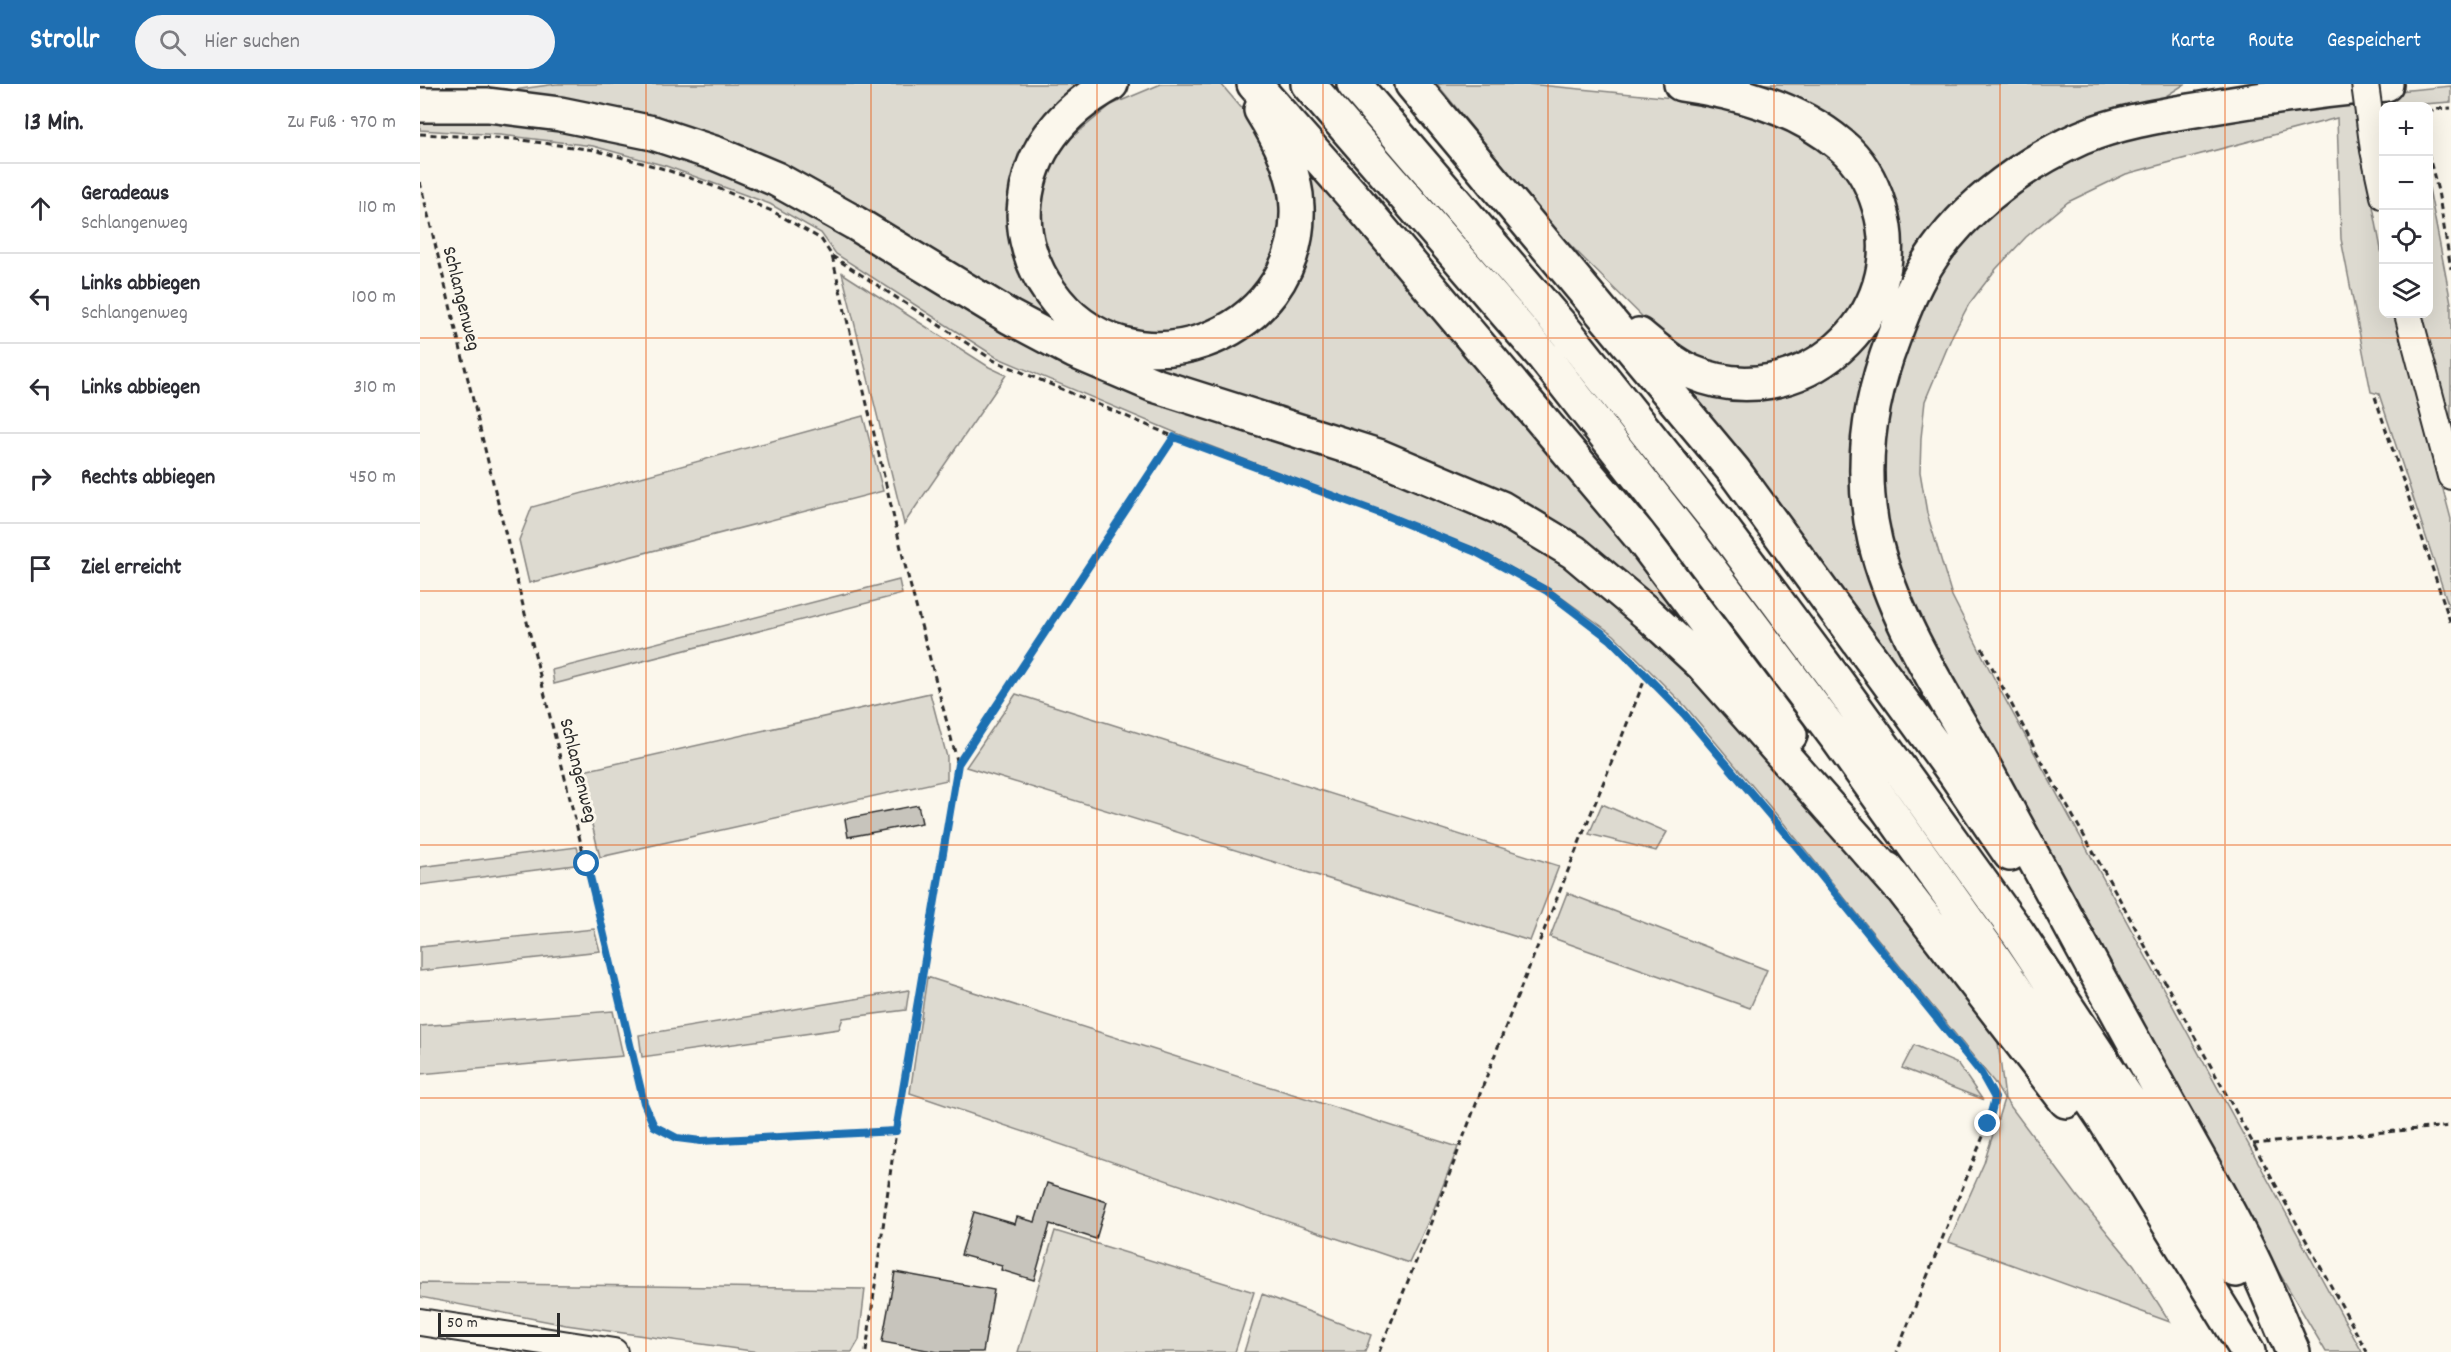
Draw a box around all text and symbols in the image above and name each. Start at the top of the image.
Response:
search box [135,15,555,69]
text: Strollr [30,22,99,62]
icon: search [156,26,189,59]
text: Hier suchen [204,27,300,58]
text: Karte [2171,27,2215,57]
text: Route [2248,27,2294,57]
text: Gespeichert [2327,27,2421,57]
map controls [2379,102,2433,318]
button: + [2379,102,2433,156]
text: 13 Min. [24,105,84,142]
text: Zu Fuß · 970 m [287,109,396,137]
button: − [2379,156,2433,210]
text: Geradeaus [81,179,169,210]
icon: ahead [24,192,57,225]
text: 110 m [358,194,396,222]
text: Schlangenweg [81,210,188,238]
button: locate [2379,210,2433,264]
street label: Schlangenweg [434,244,487,354]
button: layers [2379,264,2433,318]
text: Links abbiegen [81,269,200,300]
icon: left [24,282,57,315]
text: 100 m [352,284,396,312]
text: Schlangenweg [81,300,188,328]
icon: left [24,372,57,405]
text: Links abbiegen [81,373,200,404]
text: 310 m [354,374,396,402]
icon: right [24,462,57,495]
text: Rechts abbiegen [81,463,215,494]
text: 450 m [349,464,396,492]
icon: arrive [24,552,57,585]
text: Ziel erreicht [81,553,181,584]
street label: Schlangenweg [551,716,604,826]
route start [573,850,599,876]
route end [1974,1110,2000,1136]
scale bar [438,1310,560,1338]
text: 50 m [447,1312,478,1335]

